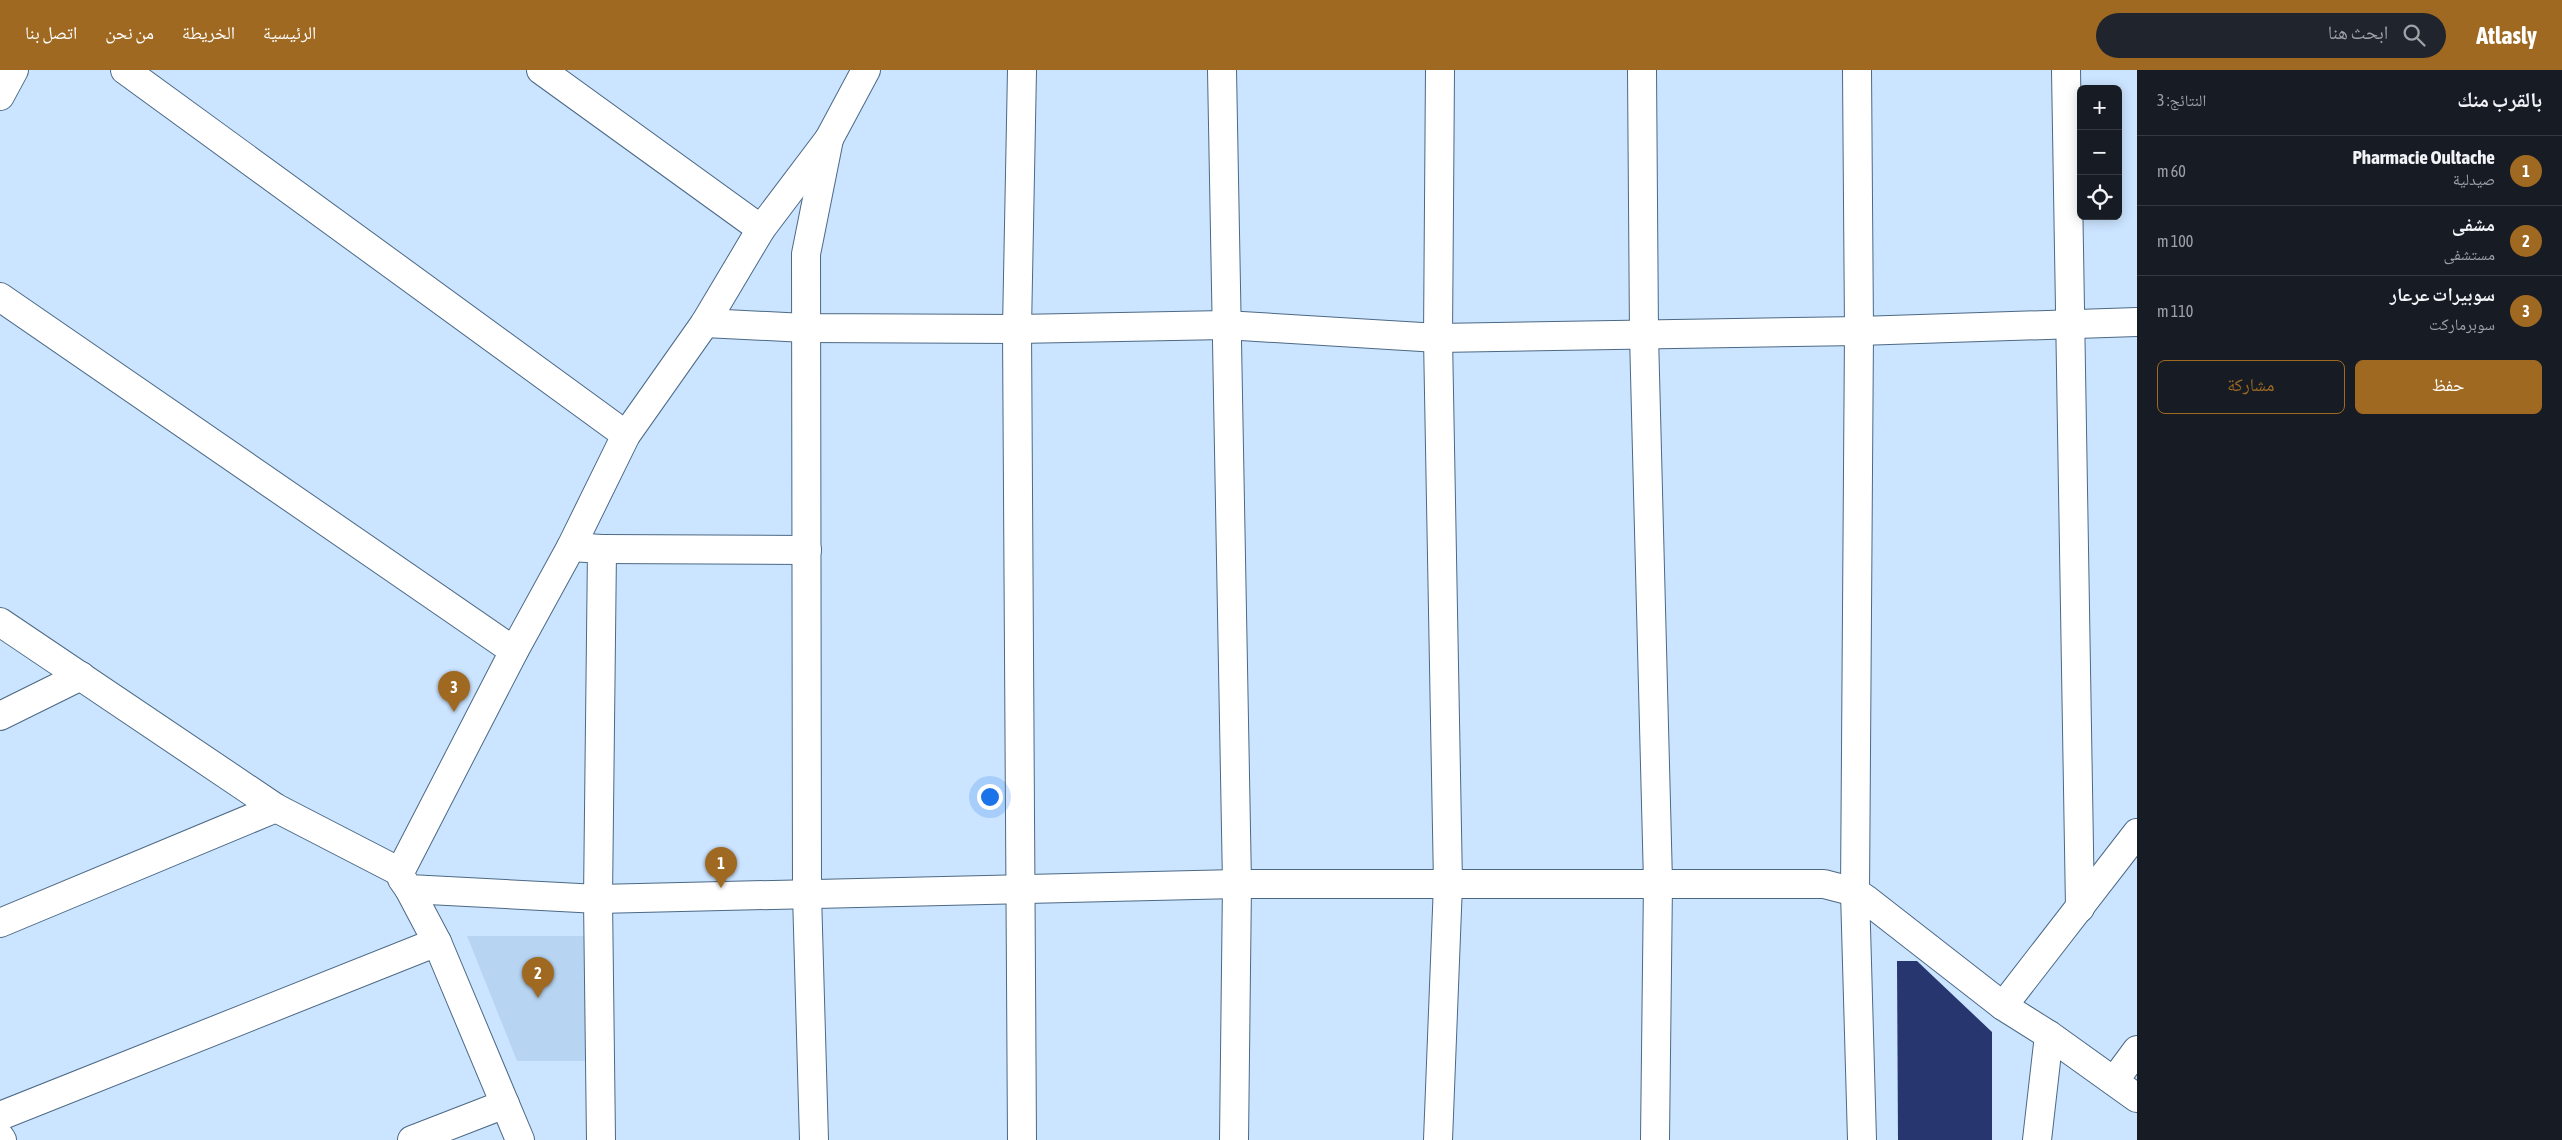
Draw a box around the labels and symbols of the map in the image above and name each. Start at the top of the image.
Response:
pin: 3 [438,671,470,712]
your location [977,784,1003,810]
pin: 1 [705,847,737,888]
pin: 2 [522,957,554,998]

